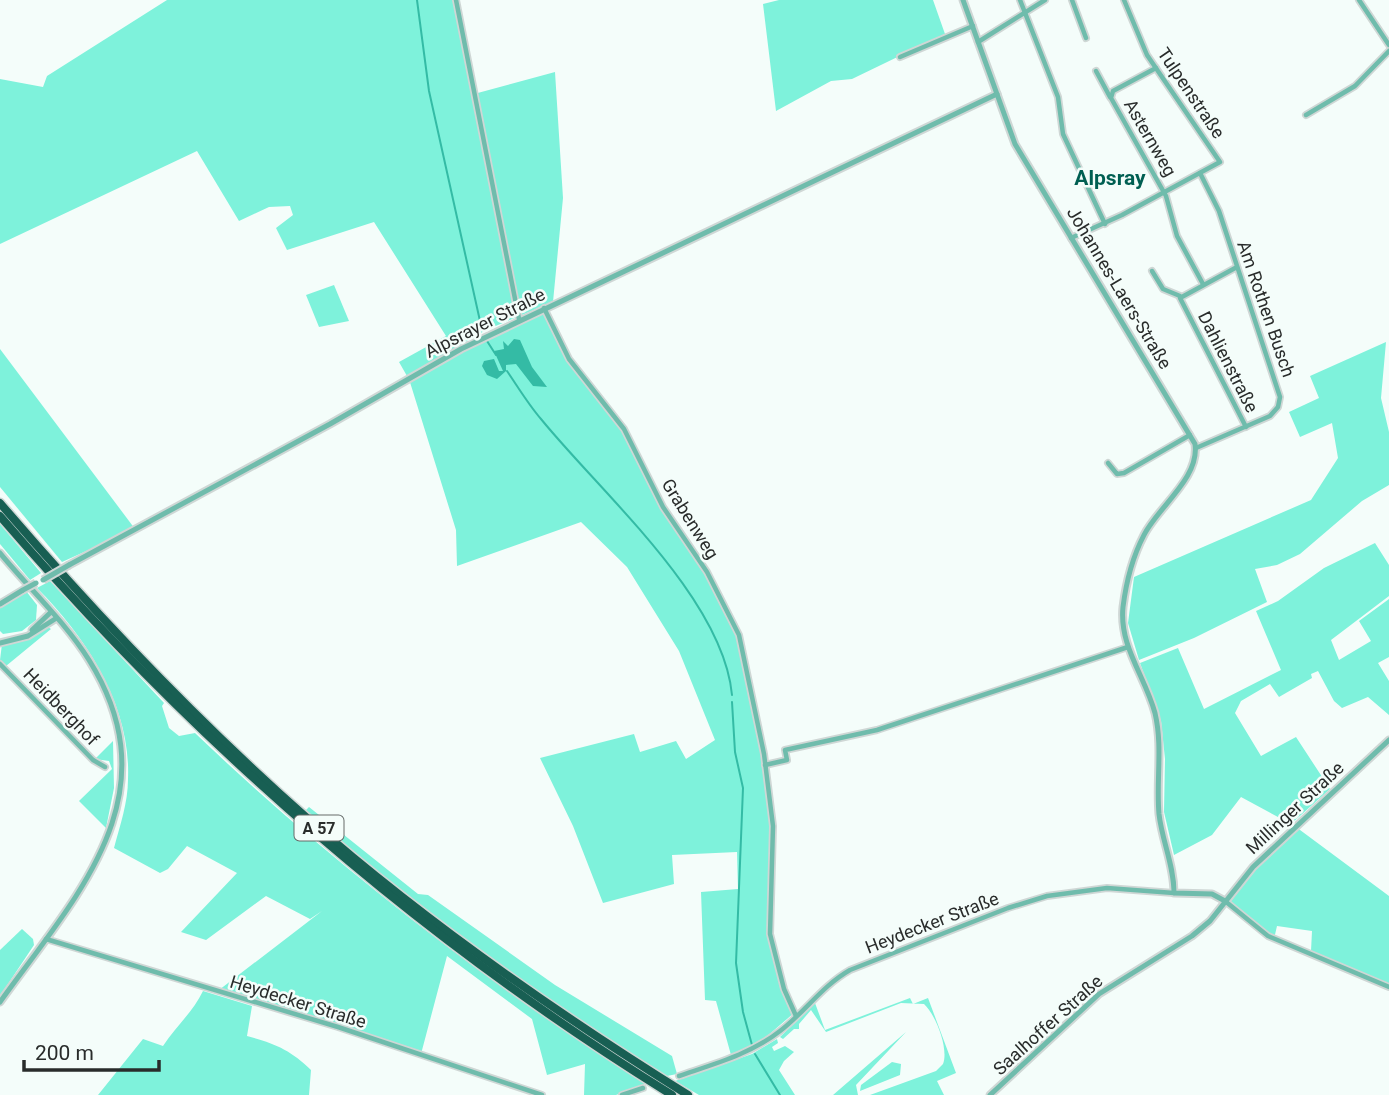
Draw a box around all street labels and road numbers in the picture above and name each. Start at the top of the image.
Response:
street label: Tulpenstraße [1153,43,1229,142]
street label: Asternweg [1120,95,1181,180]
street label: Johannes-Laers-Straße [1063,203,1176,373]
street label: Am Rothen Busch [1233,238,1300,380]
street label: Alpsrayer Straße [421,283,548,362]
street label: Dahlienstraße [1194,308,1263,416]
street label: Grabenweg [658,475,723,563]
street label: Heidberghof [19,664,104,750]
street label: Millinger Straße [1242,757,1348,858]
road number: A 57 [294,816,344,841]
street label: Heydecker Straße [862,887,1002,958]
street label: Saalhoffer Straße [989,970,1107,1079]
street label: Heydecker Straße [228,971,369,1032]

